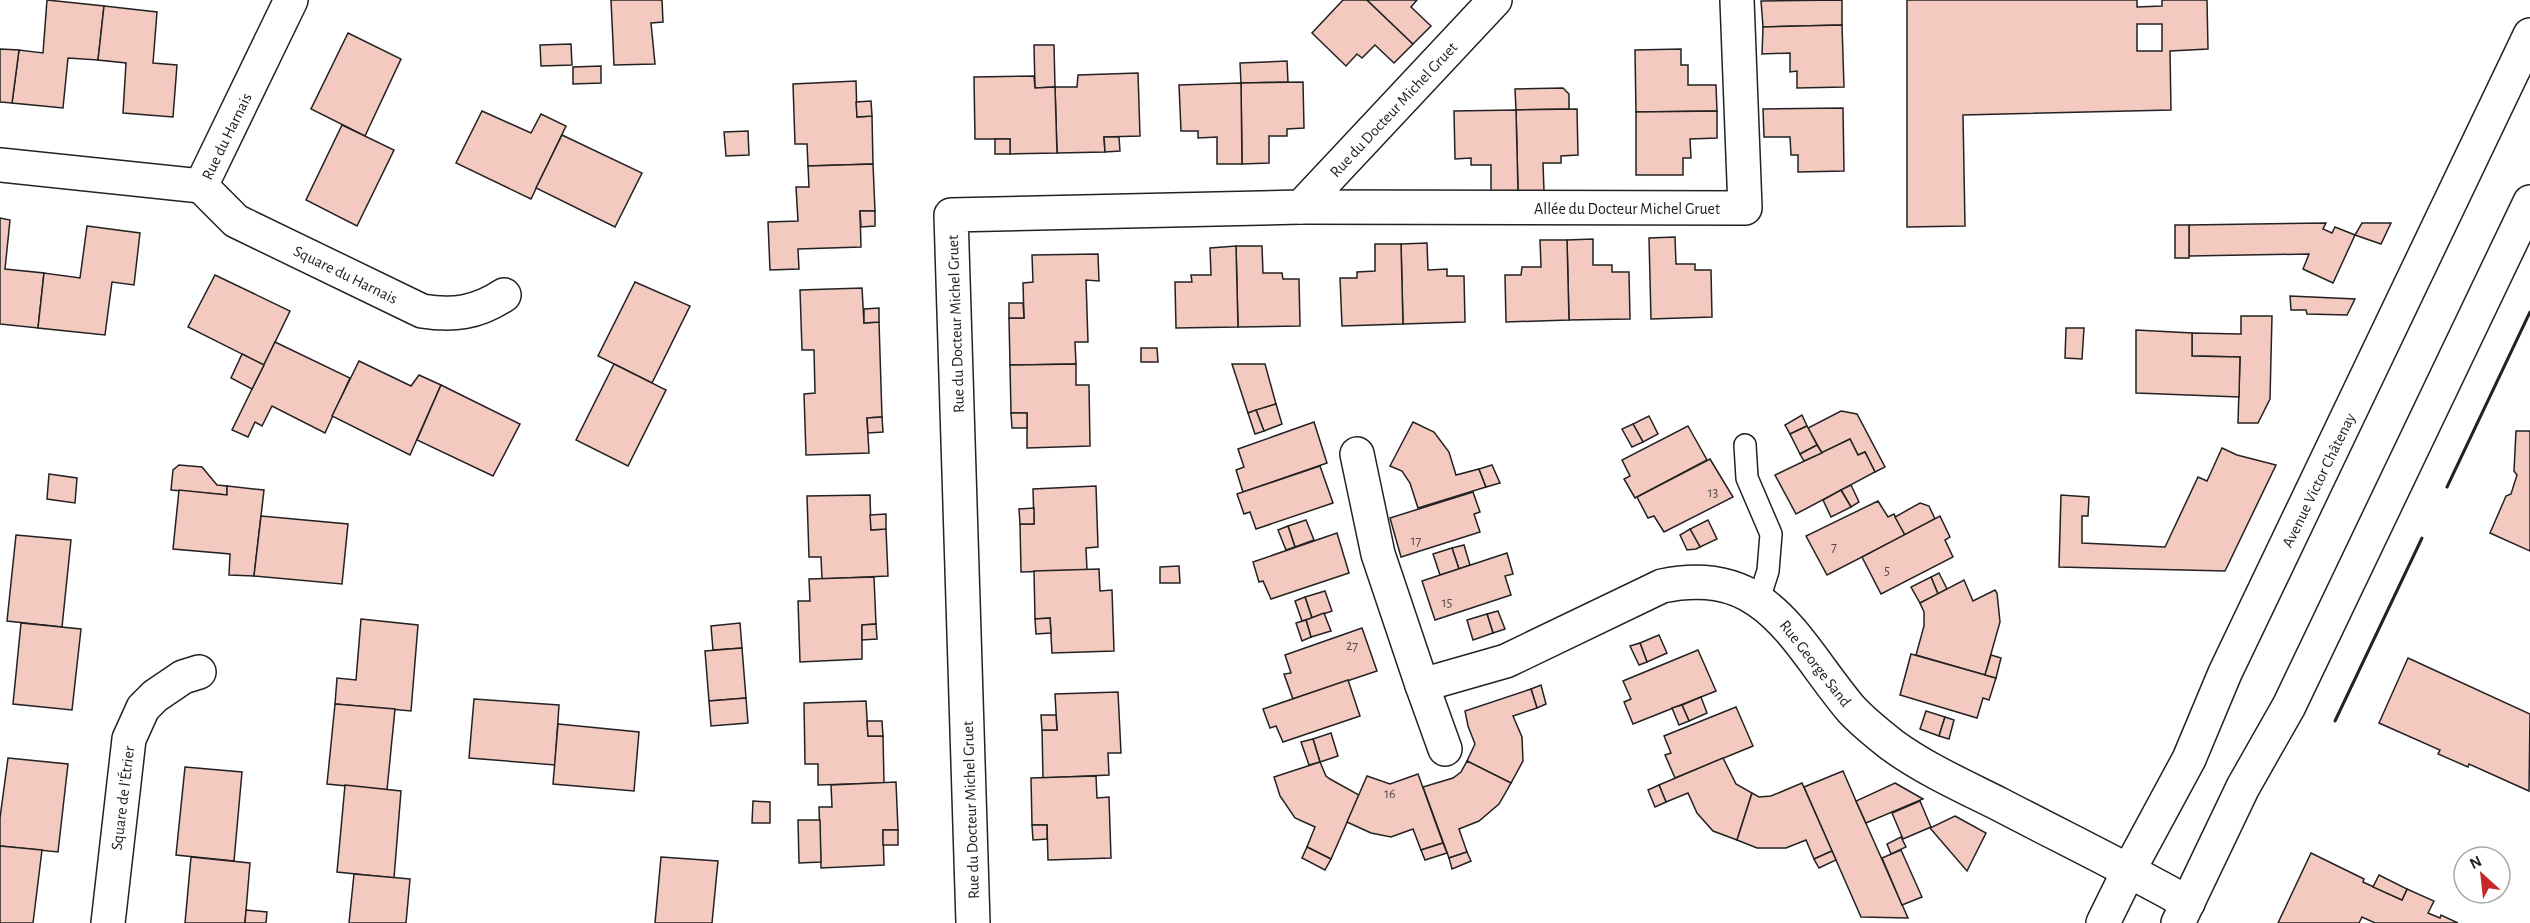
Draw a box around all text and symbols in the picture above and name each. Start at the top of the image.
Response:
street label: Rue du Docteur Michel Gruet [1327,39,1460,180]
street label: Rue du Harnais [199,90,255,182]
street label: Allée du Docteur Michel Gruet [1534,201,1720,217]
street label: Rue du Docteur Michel Gruet [945,235,967,413]
street label: Square du Harnais [291,243,400,307]
street label: Avenue Victor Châtenay [2279,411,2359,551]
house number: 13 [1708,486,1719,500]
house number: 17 [1411,534,1421,548]
house number: 7 [1831,540,1837,554]
house number: 5 [1884,564,1890,578]
house number: 15 [1442,596,1452,610]
street label: Rue George Sand [1777,617,1854,710]
house number: 27 [1346,639,1358,653]
street label: Rue du Docteur Michel Gruet [960,721,982,899]
street label: Square de l'Étrier [107,744,137,851]
house number: 16 [1384,787,1396,801]
north arrow [2452,845,2512,905]
text: N [2467,853,2484,872]

